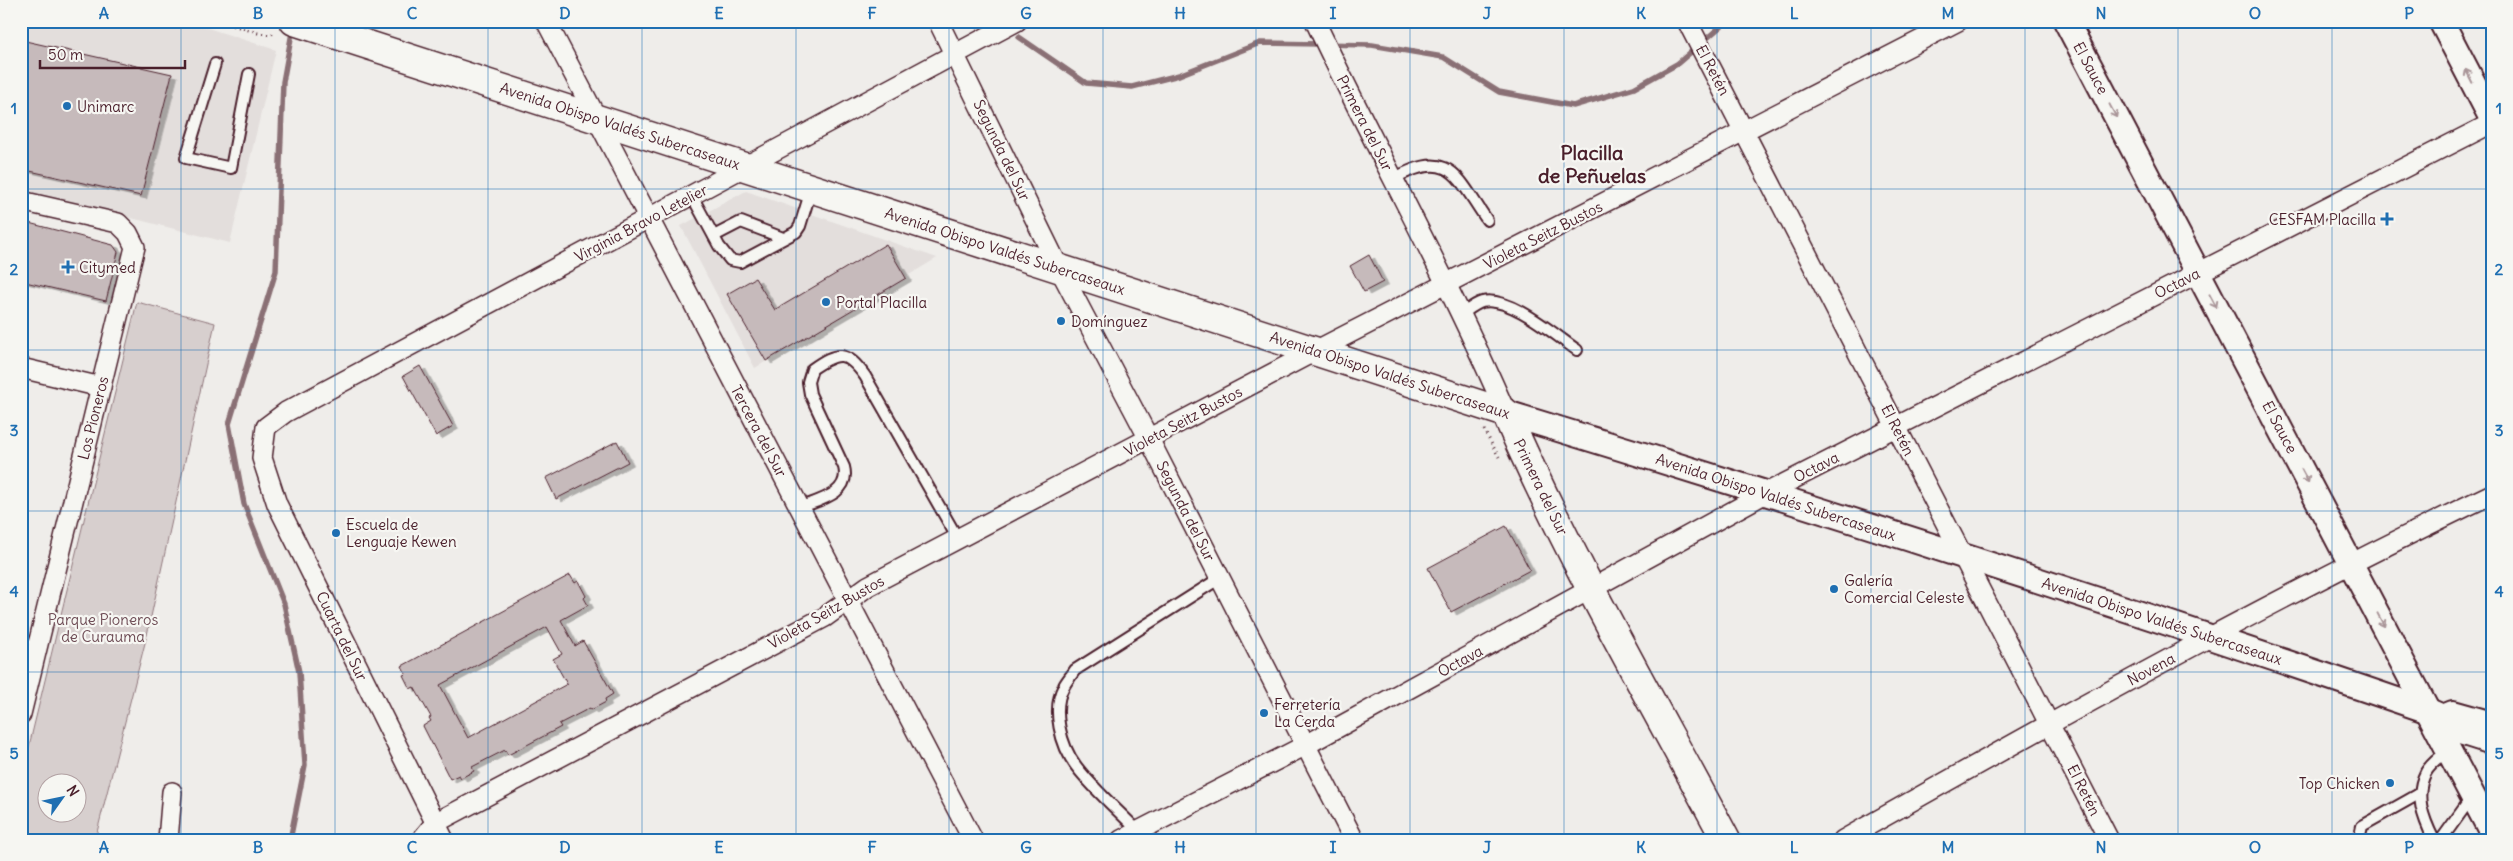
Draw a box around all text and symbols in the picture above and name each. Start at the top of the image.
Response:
text: A [99,3,109,23]
text: B [253,3,264,23]
text: C [407,3,418,23]
text: D [559,3,571,23]
text: E [714,3,724,23]
text: F [867,3,877,23]
text: G [1020,3,1032,23]
text: H [1174,3,1186,23]
text: I [1330,3,1337,23]
text: J [1483,3,1492,23]
text: K [1636,3,1646,23]
text: L [1790,3,1799,23]
text: M [1942,3,1955,23]
text: N [2095,3,2107,23]
text: O [2249,3,2261,23]
text: P [2404,3,2414,23]
scale bar [40,38,185,70]
street label: El Sauce [2069,39,2113,97]
street label: El Retén [1692,41,1734,99]
text: 50 m [48,45,83,64]
one-way arrow [2464,69,2473,84]
street label: Primera del Sur [1333,72,1397,174]
street label: Avenida Obispo Valdés Subercaseaux [497,78,743,174]
street label: Segunda del Sur [969,96,1035,204]
place label: Unimarc [77,97,135,116]
text: 1 [11,98,17,118]
text: 1 [2496,98,2502,118]
marker: Unimarc [61,100,73,112]
one-way arrow [2109,103,2118,118]
district label: Placilla de Peñuelas [1538,140,1646,188]
street label: Virginia Bravo Letelier [571,180,711,266]
street label: Violeta Seitz Bustos [1480,197,1606,273]
street label: Avenida Obispo Valdés Subercaseaux [882,203,1128,299]
place label: CESFAM Placilla [2269,210,2376,229]
marker: CESFAM Placilla [2380,212,2394,226]
place label: Citymed [79,258,136,277]
text: 2 [10,259,19,279]
text: 2 [2495,259,2504,279]
marker: Citymed [61,260,75,274]
street label: Octava [2151,263,2203,303]
place label: Portal Placilla [836,293,927,312]
one-way arrow [2209,293,2219,308]
marker: Portal Placilla [820,296,832,308]
place label: Domínguez [1071,312,1148,331]
marker: Domínguez [1055,315,1067,327]
street label: Avenida Obispo Valdés Subercaseaux [1267,327,1513,423]
street label: Los Pioneros [73,374,113,462]
street label: Tercera del Sur [727,382,791,480]
street label: Violeta Seitz Bustos [1121,382,1245,460]
street label: El Sauce [2258,398,2302,456]
street label: El Retén [1877,401,1919,459]
text: 3 [9,420,19,440]
text: 3 [2494,420,2504,440]
street label: Primera del Sur [1509,436,1573,538]
street label: Octava [1790,447,1842,487]
street label: Avenida Obispo Valdés Subercaseaux [1653,449,1899,545]
street label: Segunda del Sur [1153,458,1219,564]
one-way arrow [2301,468,2310,483]
place label: Escuela de Lenguaje Kewen [346,515,457,551]
marker: Escuela de Lenguaje Kewen [330,527,342,539]
street label: Violeta Seitz Bustos [764,571,888,653]
place label: Galería Comercial Celeste [1844,571,1965,607]
street label: Avenida Obispo Valdés Subercaseaux [2039,573,2285,669]
text: 4 [9,581,19,601]
text: 4 [2494,581,2504,601]
marker: Galería Comercial Celeste [1828,583,1840,595]
street label: Cuarta del Sur [312,588,372,684]
park label: Parque Pioneros de Curauma [48,610,158,646]
one-way arrow [2376,612,2386,627]
street label: Octava [1434,641,1486,681]
street label: Novena [2124,648,2178,689]
place label: Ferretería La Cerda [1274,695,1341,731]
marker: Ferretería La Cerda [1258,707,1270,719]
text: 5 [9,743,19,763]
text: 5 [2494,743,2504,763]
street label: El Retén [2063,761,2105,819]
north arrow [38,774,88,824]
place label: Top Chicken [2299,774,2380,793]
marker: Top Chicken [2384,777,2396,789]
text: N [63,782,83,800]
text: A [99,837,109,857]
text: B [253,837,264,857]
text: C [407,837,418,857]
text: D [559,837,571,857]
text: E [714,837,724,857]
text: F [867,837,877,857]
text: G [1020,837,1032,857]
text: H [1174,837,1186,857]
text: I [1330,837,1337,857]
text: J [1483,837,1492,857]
text: K [1636,837,1646,857]
text: L [1790,837,1799,857]
text: M [1942,837,1955,857]
text: N [2095,837,2107,857]
text: O [2249,837,2261,857]
text: P [2404,837,2414,857]

